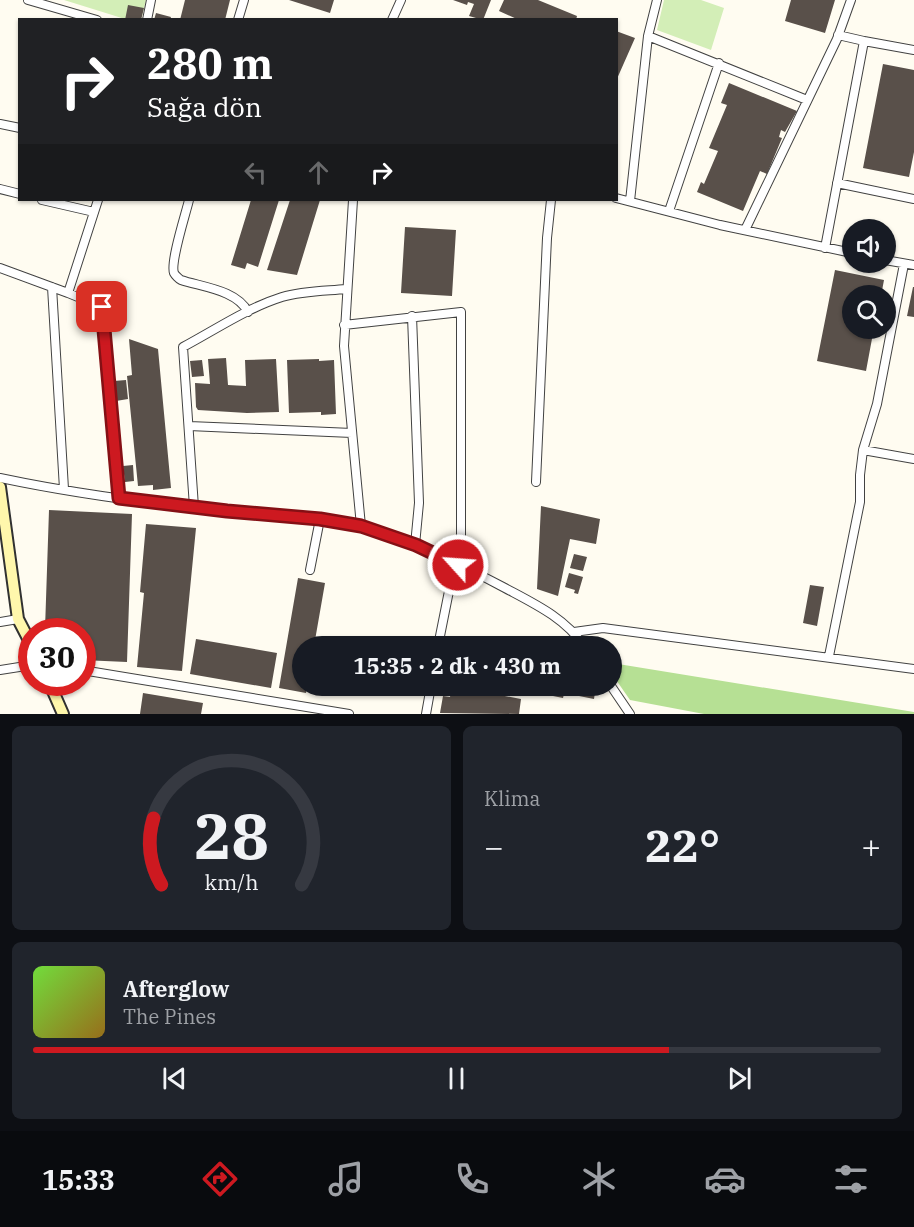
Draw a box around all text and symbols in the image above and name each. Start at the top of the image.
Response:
text: 280 m [147,36,273,91]
icon: right [48,42,126,120]
text: Sağa dön [147,89,262,124]
icon: left [239,156,272,189]
icon: ahead [302,156,335,189]
icon: right [365,156,398,189]
map controls [842,219,896,339]
button: sound [842,219,896,273]
pin [76,281,127,332]
button: search [842,285,896,339]
icon: arrive [85,290,118,323]
position arrow [426,533,490,597]
speed limit sign: 30 [18,618,96,696]
text: 15:35 · 2 dk · 430 m [353,651,561,680]
text: Klima [484,785,540,812]
text: 28 [194,795,269,876]
text: 22° [645,816,720,874]
text: − [484,825,504,868]
text: + [861,825,881,868]
text: km/h [204,868,259,896]
text: Afterglow [123,974,230,1003]
text: The Pines [123,1003,216,1030]
icon: previous [158,1062,191,1095]
icon: pause [440,1062,473,1095]
icon: next [723,1062,756,1095]
icon: directions [199,1158,241,1200]
icon: music [325,1158,367,1200]
icon: phone [451,1158,493,1200]
icon: climate [578,1158,620,1200]
icon: car [704,1158,746,1200]
icon: filters [830,1158,872,1200]
text: 15:33 [42,1162,115,1197]

